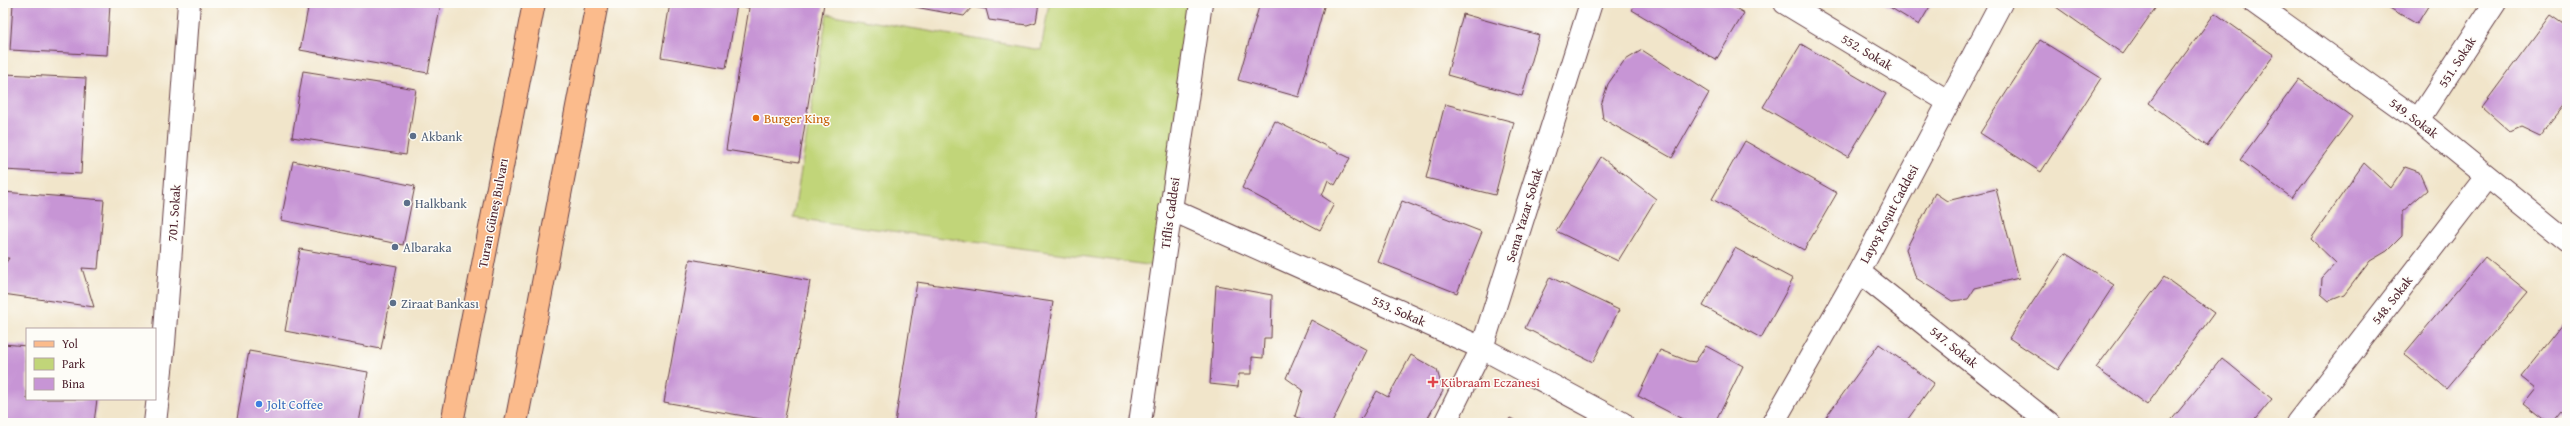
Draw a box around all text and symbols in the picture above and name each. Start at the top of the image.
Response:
street label: 552. Sokak [1838,29,1897,75]
street label: 551. Sokak [2433,33,2481,91]
street label: 549. Sokak [2385,93,2443,143]
place label: Burger King [764,109,830,128]
marker: Burger King [751,113,761,123]
place label: Akbank [421,127,463,146]
marker: Akbank [408,131,418,141]
street label: Turan Güneş Bulvarı [473,156,513,269]
street label: Layoş Koşut Caddesi [1855,161,1923,267]
street label: Sema Yazar Sokak [1501,165,1547,264]
street label: Tiflis Caddesi [1156,175,1184,250]
street label: 701. Sokak [163,183,185,242]
place label: Halkbank [415,194,467,213]
marker: Halkbank [402,198,412,208]
place label: Albaraka [403,238,452,257]
marker: Albaraka [390,242,400,252]
street label: 548. Sokak [2367,271,2417,328]
street label: 553. Sokak [1369,291,1429,331]
place label: Ziraat Bankası [401,294,479,313]
marker: Ziraat Bankası [388,298,398,308]
street label: 547. Sokak [1926,322,1982,373]
legend [26,328,156,400]
text: Yol [62,335,79,352]
text: Park [62,355,86,372]
place label: Kübraam Eczanesi [1441,373,1540,392]
text: Bina [62,375,85,392]
marker: Kübraam Eczanesi [1428,377,1438,387]
place label: Jolt Coffee [265,395,323,414]
marker: Jolt Coffee [254,399,264,409]

